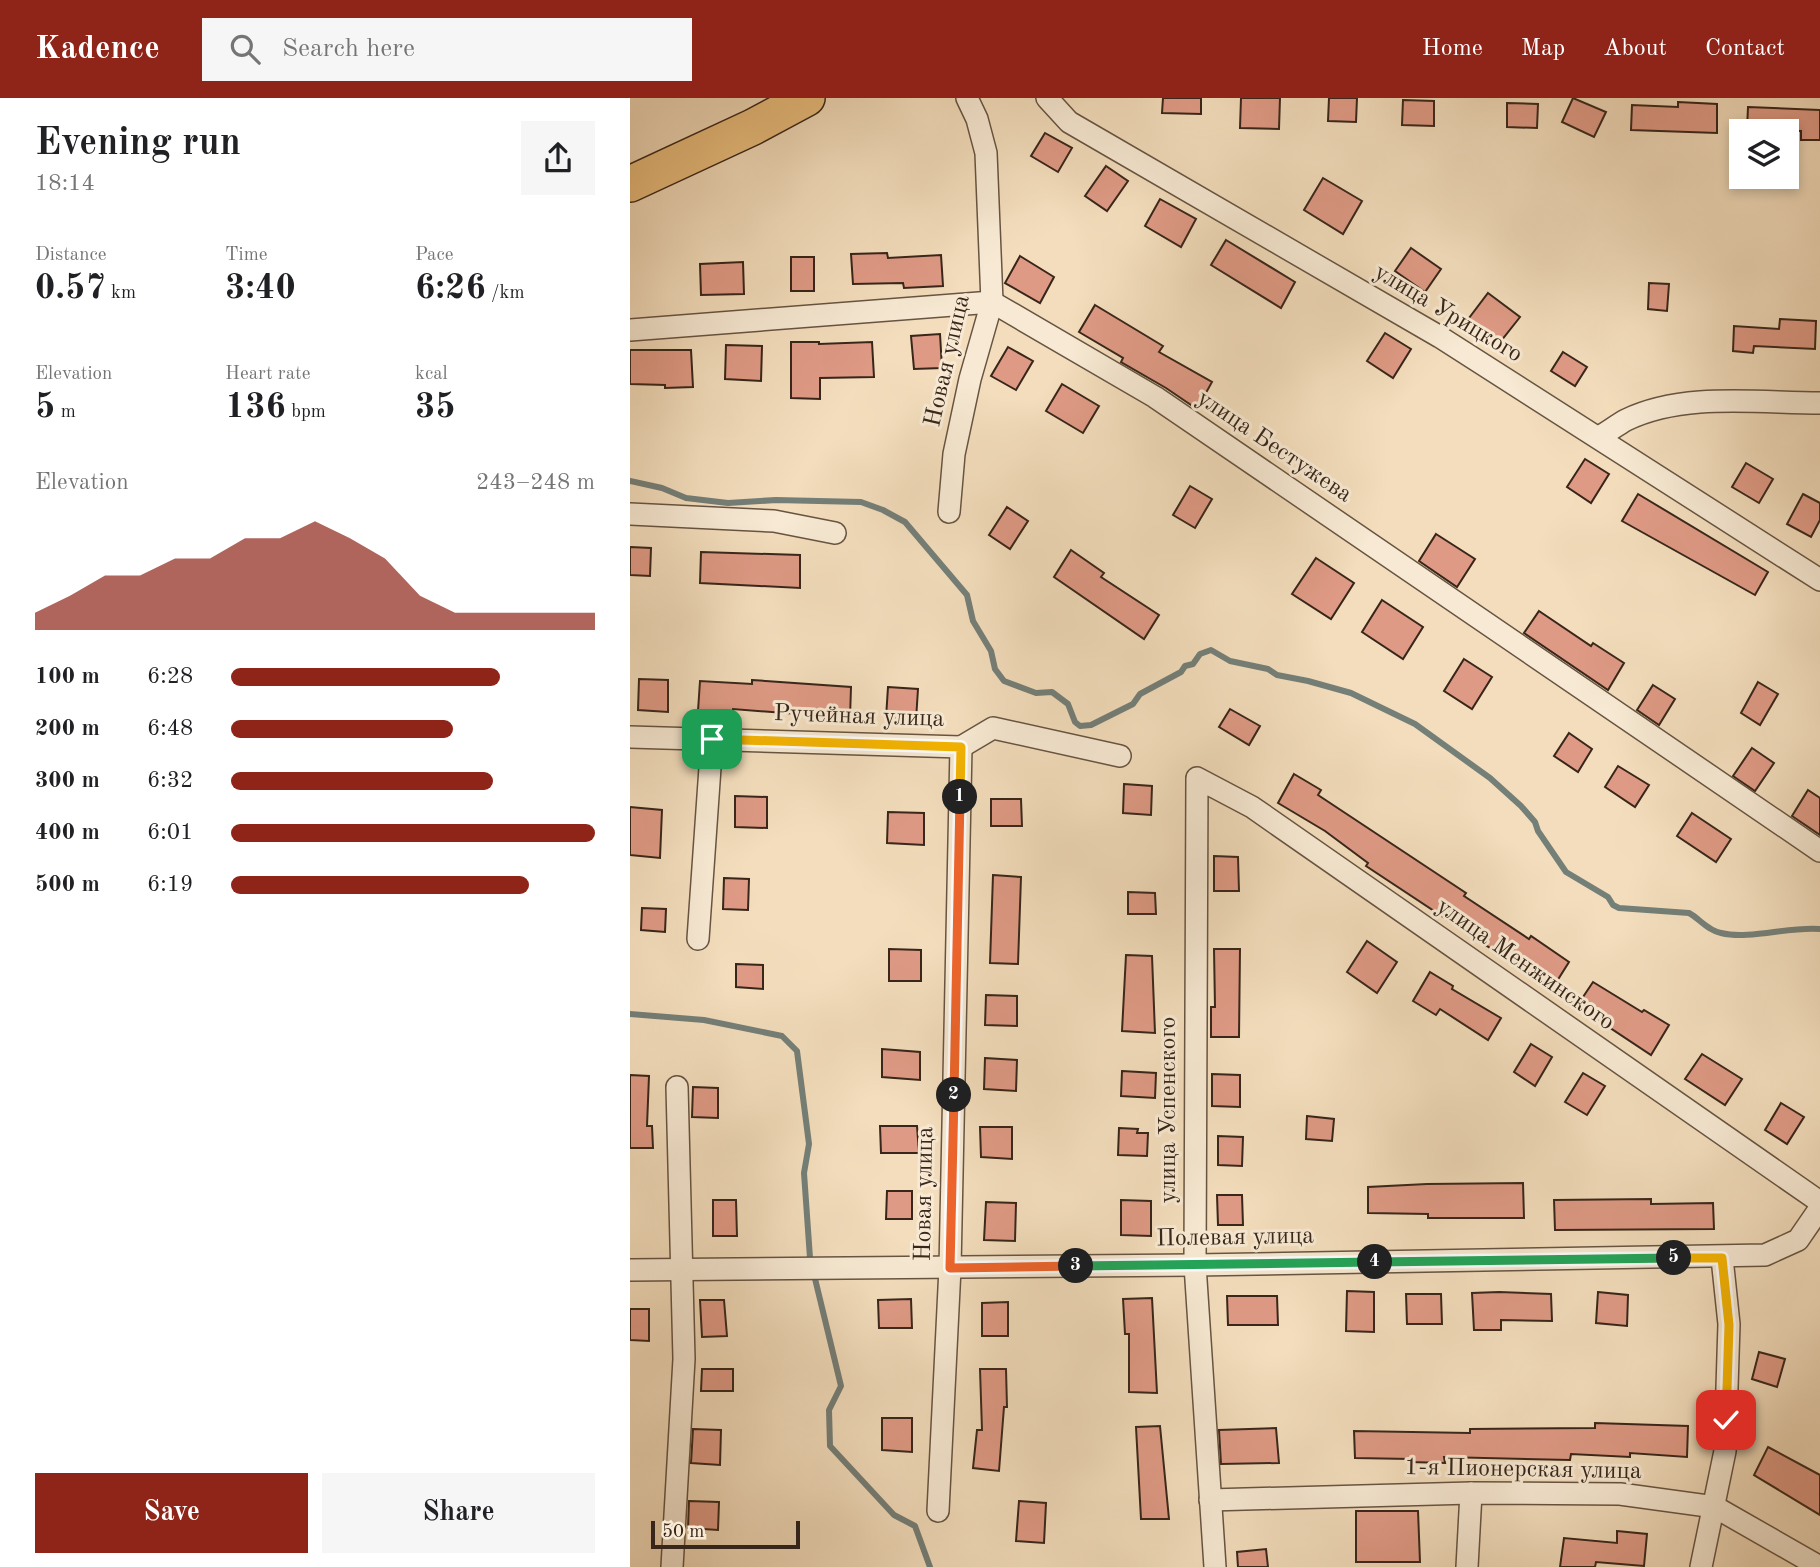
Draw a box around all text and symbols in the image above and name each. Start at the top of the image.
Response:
search box [202,18,692,81]
icon: search [226,30,264,68]
text: Kadence [35,33,160,66]
text: Search here [282,36,415,62]
text: Home [1422,37,1483,61]
text: Map [1521,37,1565,61]
text: About [1603,37,1667,61]
text: Contact [1705,37,1785,61]
map controls [1729,119,1799,189]
button: layers [1729,119,1799,189]
button: share [521,121,595,195]
text: Evening run [35,125,241,163]
text: 18:14 [35,172,95,195]
text: Distance [35,246,107,265]
text: Time [225,246,268,265]
text: Pace [415,246,454,265]
street label: улица Урицкого [1370,260,1526,368]
text: 0.57 [35,271,106,306]
text: 3:40 [225,271,296,306]
text: 6:26 [415,271,486,306]
text: km [106,284,136,303]
text: /km [486,284,525,303]
street label: Новая улица [921,293,975,429]
text: Elevation [35,365,112,384]
text: Heart rate [225,365,310,384]
text: kcal [415,365,448,384]
street label: улица Бестужева [1192,386,1356,508]
text: 5 [35,390,55,425]
text: 136 [225,390,286,425]
text: 35 [415,390,456,425]
text: m [55,403,76,422]
text: bpm [286,403,326,422]
text: Elevation [35,471,129,494]
text: 243–248 m [476,471,595,494]
text: 100 m [35,665,100,688]
text: 6:28 [147,665,193,688]
street label: Ручейная улица [773,702,945,732]
pin [682,709,742,769]
text: 200 m [35,717,100,740]
text: 6:48 [147,717,193,740]
icon: arrive [693,720,731,758]
text: 300 m [35,769,100,792]
text: 6:32 [147,769,193,792]
pin: 1 [942,780,978,814]
text: 1 [954,787,965,806]
text: 400 m [35,821,100,844]
text: 6:01 [147,821,193,844]
text: 500 m [35,873,100,896]
text: 6:19 [147,873,193,896]
street label: улица Менжинского [1432,895,1618,1035]
street label: улица Успенского [1157,1017,1181,1203]
pin: 2 [936,1077,972,1112]
text: 2 [948,1085,959,1104]
street label: Новая улица [912,1126,938,1262]
street label: Полевая улица [1156,1225,1314,1251]
pin: 5 [1656,1240,1692,1276]
pin: 4 [1358,1244,1392,1280]
pin: 3 [1058,1248,1094,1284]
text: 5 [1668,1248,1679,1267]
text: 4 [1369,1252,1380,1271]
text: 3 [1070,1256,1081,1275]
pin [1696,1390,1756,1450]
icon: check [1707,1401,1745,1439]
street label: 1-я Пионерская улица [1404,1456,1642,1484]
button: Save [35,1473,308,1553]
button: Share [322,1473,595,1553]
scale bar [651,1518,800,1550]
text: 50 m [662,1523,704,1542]

